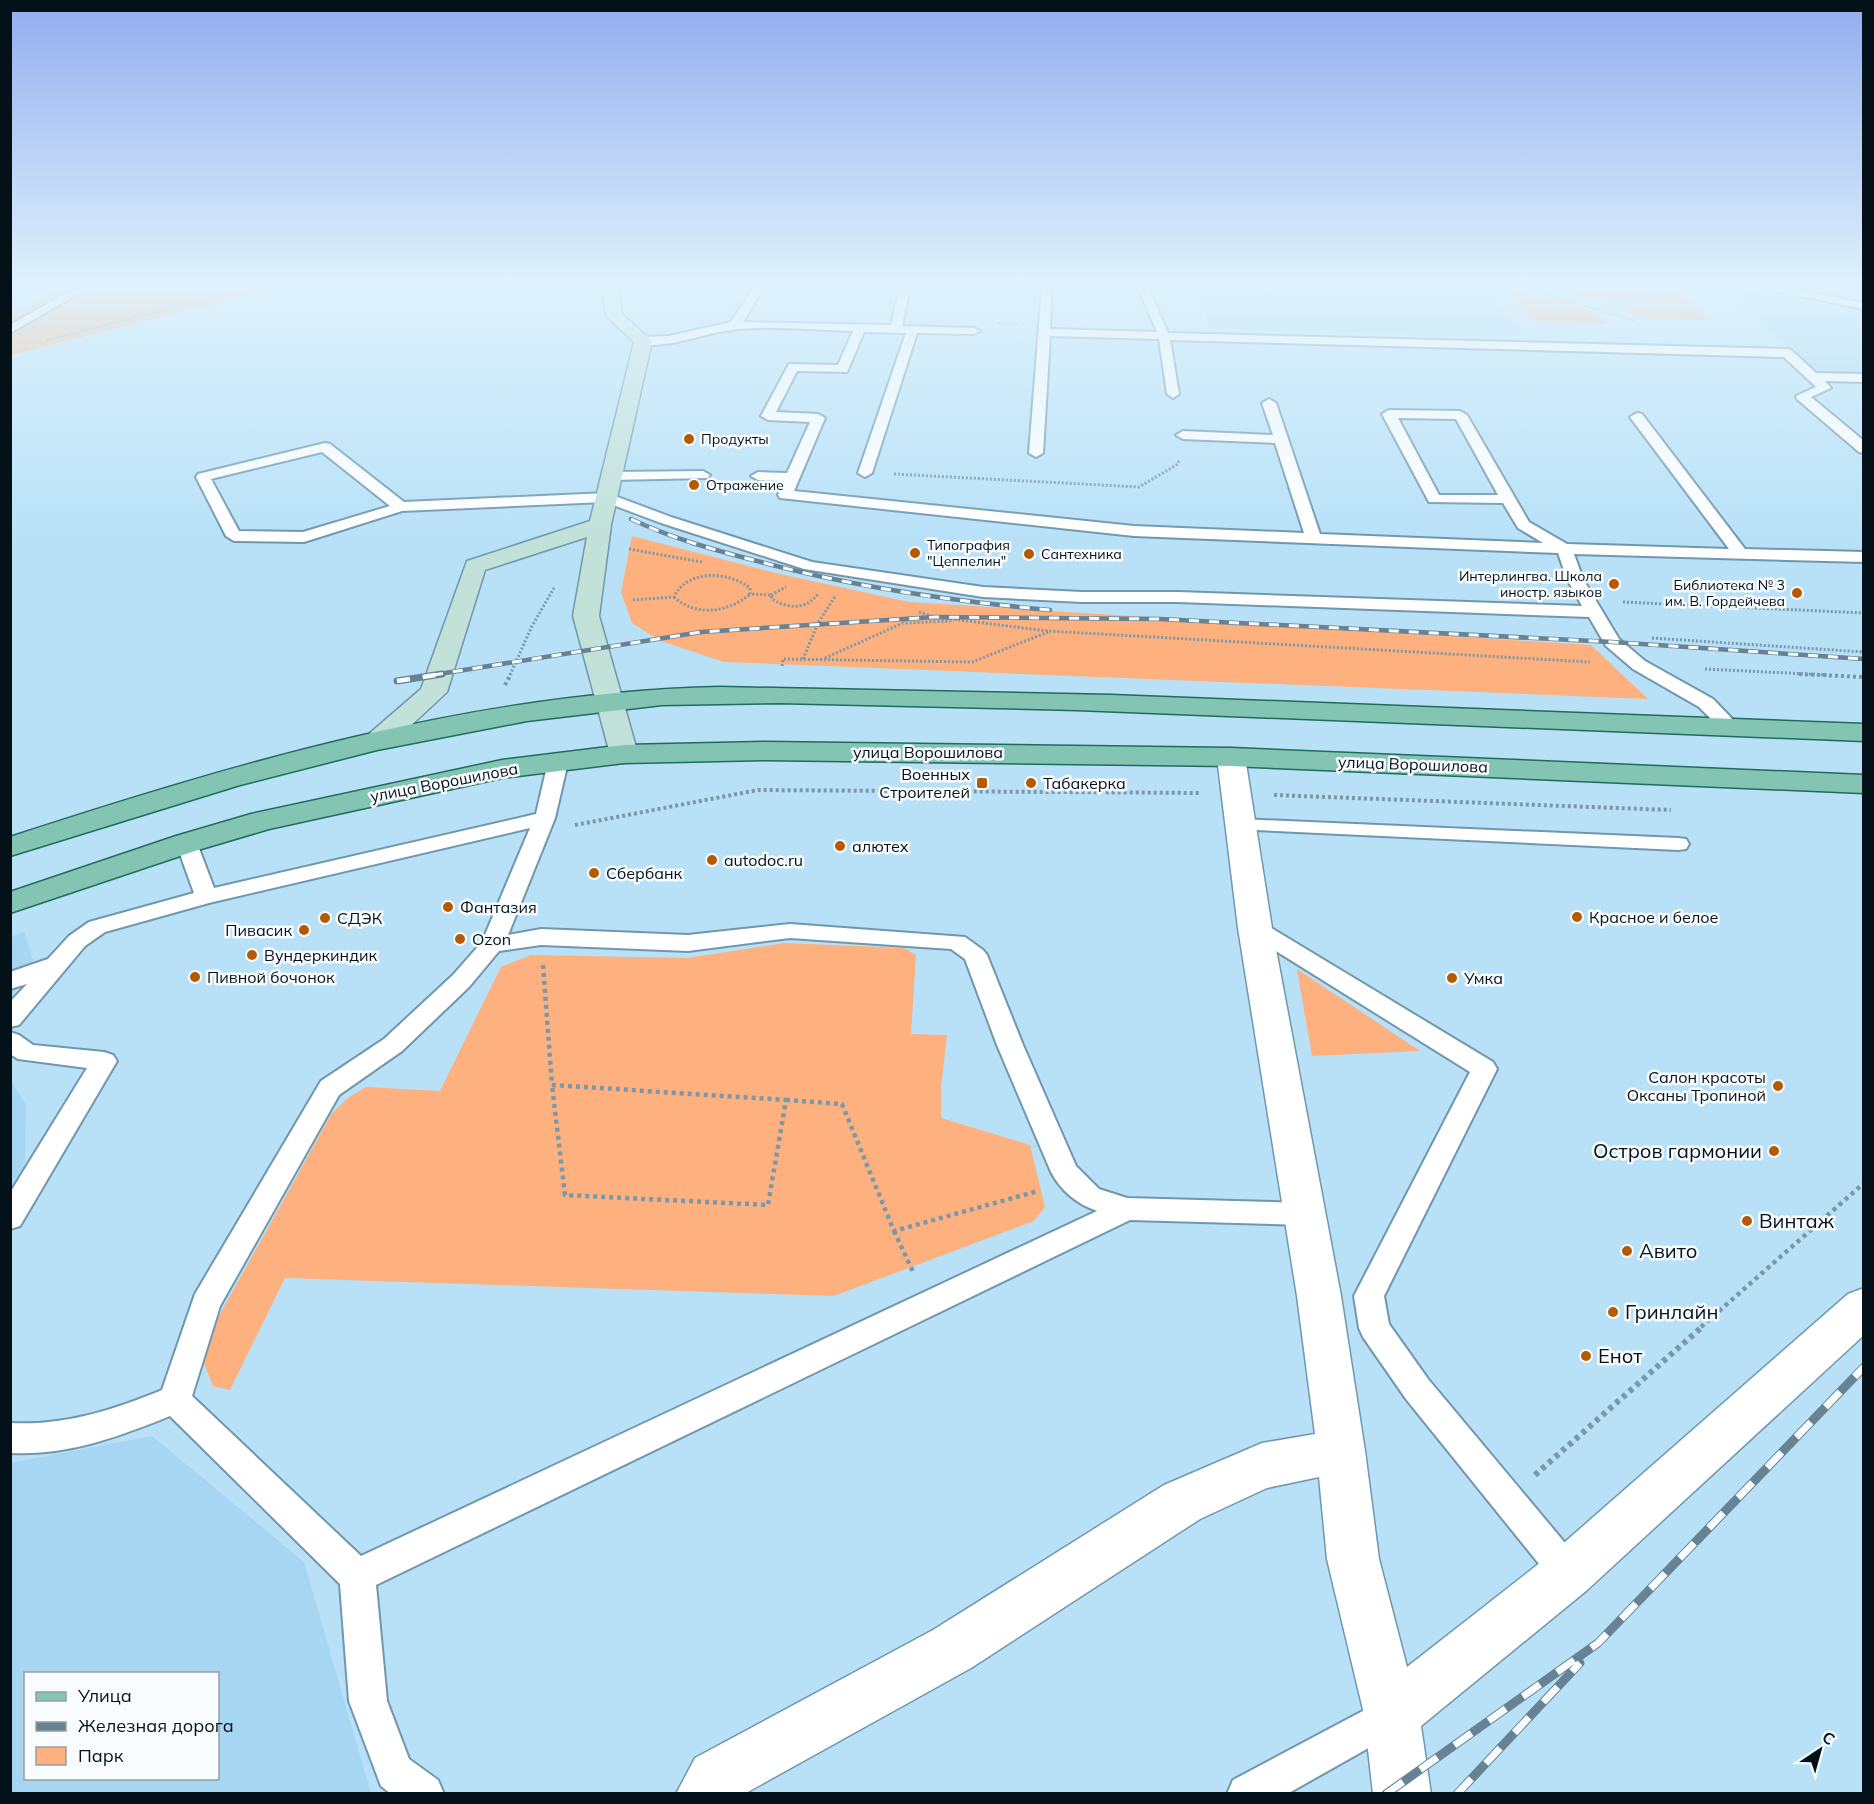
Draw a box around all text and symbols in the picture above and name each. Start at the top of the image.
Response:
place label: Продукты [701,430,769,448]
marker: Продукты [682,432,696,446]
place label: Отражение [706,476,784,494]
marker: Отражение [687,478,701,492]
place label: Типография "Цеппелин" [927,536,1010,570]
place label: Сантехника [1041,545,1122,563]
marker: Типография "Цеппелин" [908,546,922,560]
marker: Сантехника [1022,547,1036,561]
place label: Интерлингва. Школа иностр. языков [1459,567,1602,601]
place label: Библиотека № 3 им. В. Гордейчева [1665,576,1785,610]
marker: Интерлингва. Школа иностр. языков [1607,577,1621,591]
marker: Библиотека № 3 им. В. Гордейчева [1790,586,1804,600]
street label: улица Ворошилова [853,742,1003,762]
street label: улица Ворошилова [1338,751,1488,777]
street label: улица Ворошилова [368,758,520,806]
place label: Военных Строителей [879,764,970,802]
place label: Табакерка [1043,773,1126,793]
marker: Военных Строителей [975,776,989,790]
marker: Табакерка [1024,776,1038,790]
place label: алютех [852,836,909,856]
marker: алютех [833,839,847,853]
place label: autodoc.ru [724,850,803,870]
marker: autodoc.ru [705,853,719,867]
place label: Сбербанк [606,863,683,883]
marker: Сбербанк [587,866,601,880]
place label: Фантазия [460,897,537,917]
marker: Фантазия [441,900,455,914]
place label: Красное и белое [1589,907,1719,927]
place label: СДЭК [337,908,383,928]
marker: Красное и белое [1570,910,1584,924]
marker: СДЭК [318,911,332,925]
place label: Пивасик [225,920,292,940]
marker: Пивасик [297,923,311,937]
place label: Ozon [472,929,511,949]
marker: Ozon [453,932,467,946]
place label: Вундеркиндик [264,945,377,965]
marker: Вундеркиндик [245,948,259,962]
place label: Пивной бочонок [207,967,335,987]
place label: Умка [1463,968,1503,988]
marker: Пивной бочонок [188,970,202,984]
marker: Умка [1445,971,1459,985]
place label: Салон красоты Оксаны Тропиной [1627,1067,1766,1105]
marker: Салон красоты Оксаны Тропиной [1771,1079,1785,1093]
place label: Остров гармонии [1593,1138,1762,1163]
marker: Остров гармонии [1767,1144,1781,1158]
place label: Винтаж [1759,1208,1835,1233]
marker: Винтаж [1740,1214,1754,1228]
place label: Авито [1639,1238,1697,1263]
marker: Авито [1620,1244,1634,1258]
place label: Гринлайн [1625,1299,1718,1324]
marker: Гринлайн [1606,1305,1620,1319]
place label: Енот [1598,1343,1643,1368]
marker: Енот [1579,1349,1593,1363]
legend [24,1672,219,1780]
text: Улица [77,1684,132,1707]
text: Железная дорога [78,1714,234,1737]
north arrow [1790,1720,1850,1780]
text: С [1819,1727,1839,1749]
text: Парк [78,1744,124,1767]

